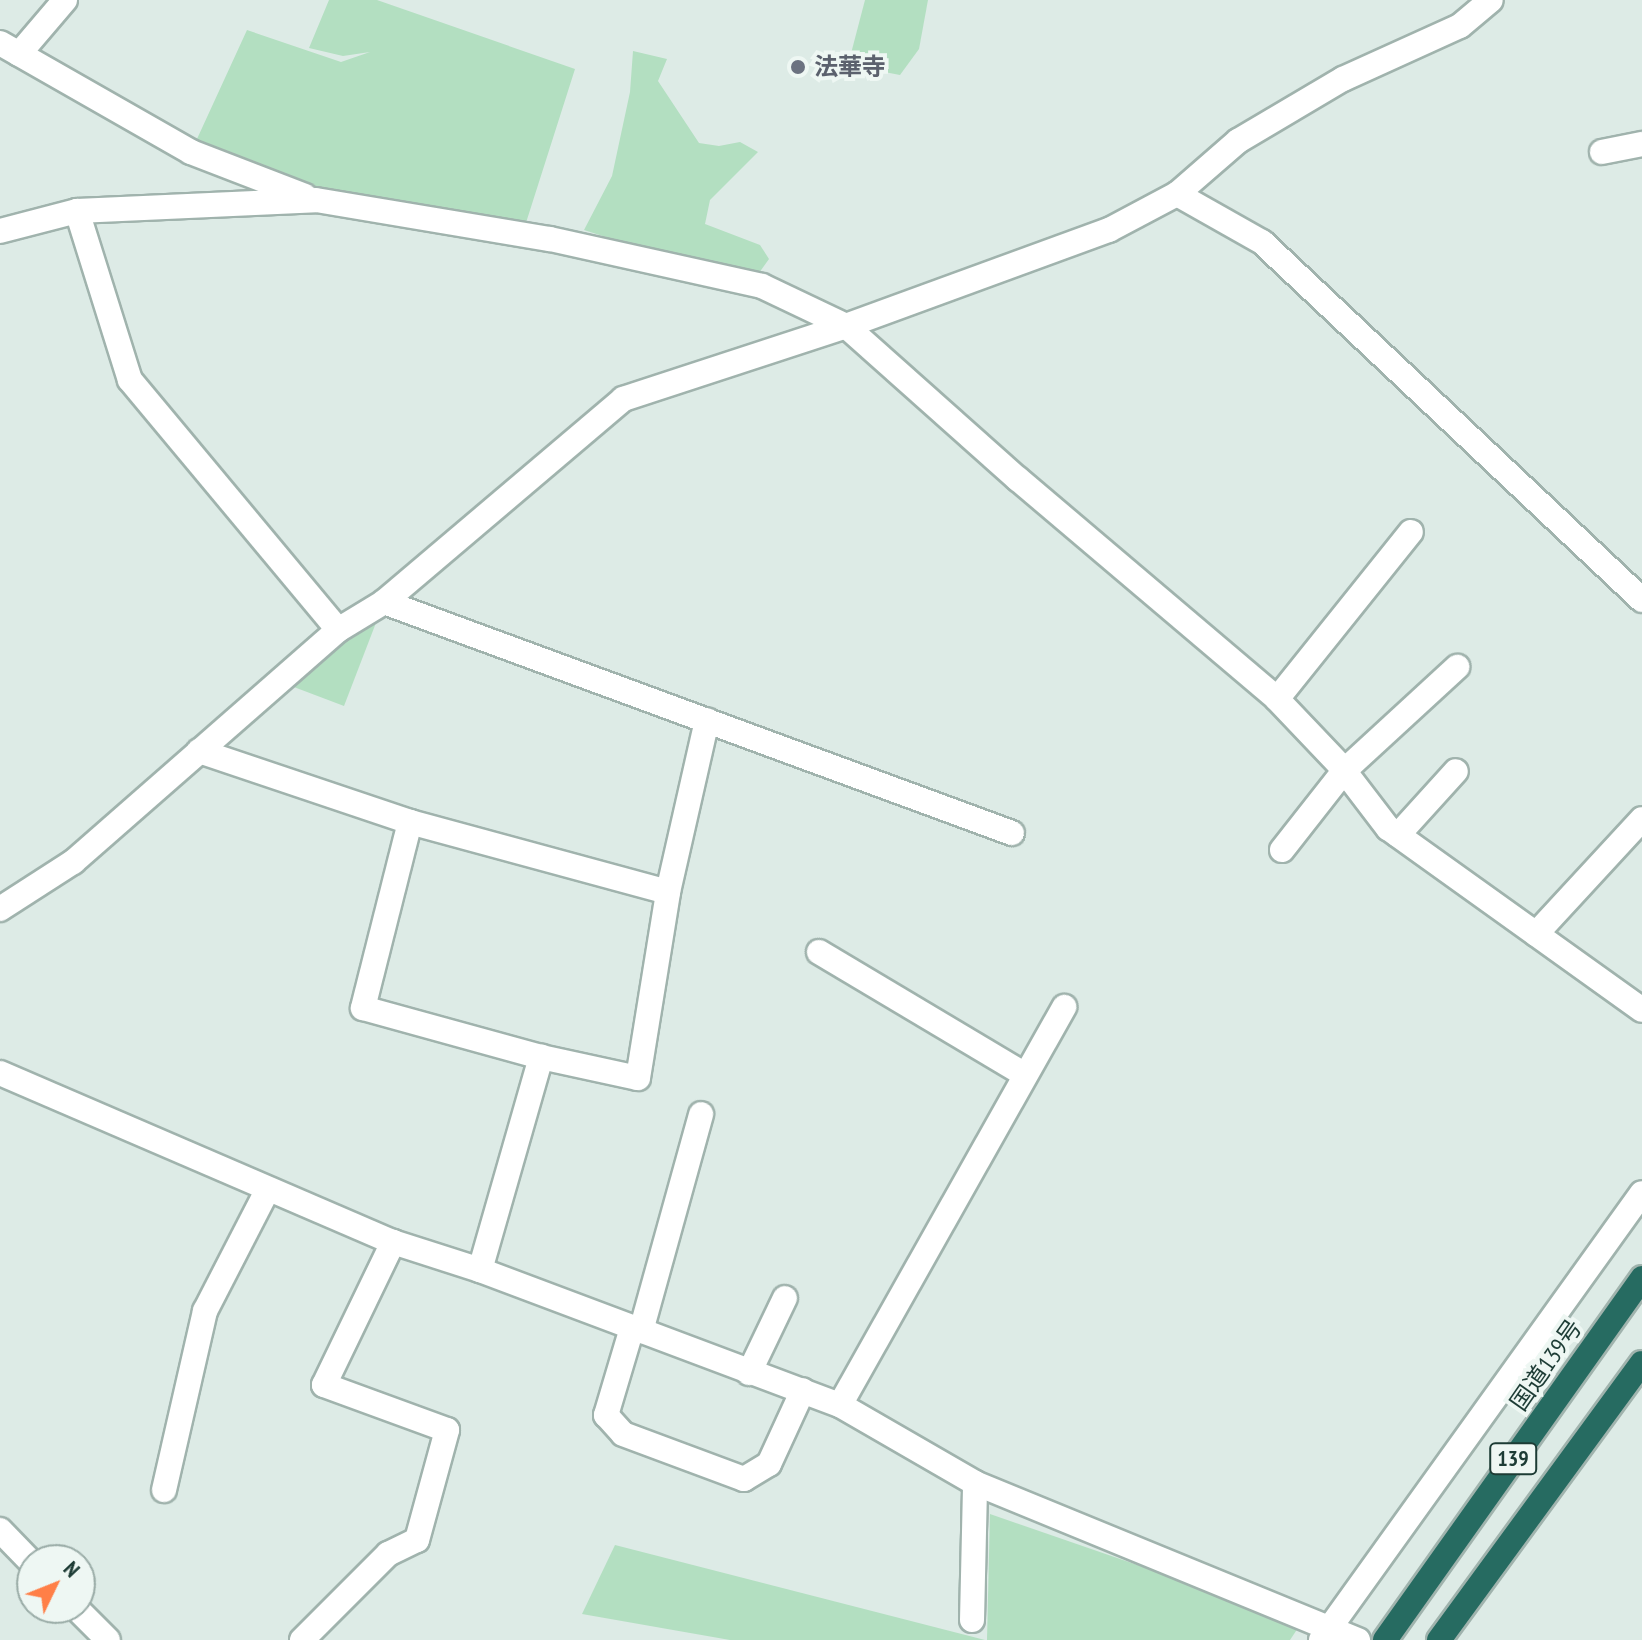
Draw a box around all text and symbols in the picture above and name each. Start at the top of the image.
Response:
place label: 法華寺 [814,53,886,81]
marker: 法華寺 [789,58,807,76]
street label: 国道139号 [1504,1314,1588,1416]
road number: 139 [1489,1441,1537,1477]
north arrow [16,1544,96,1624]
text: N [58,1555,86,1583]

